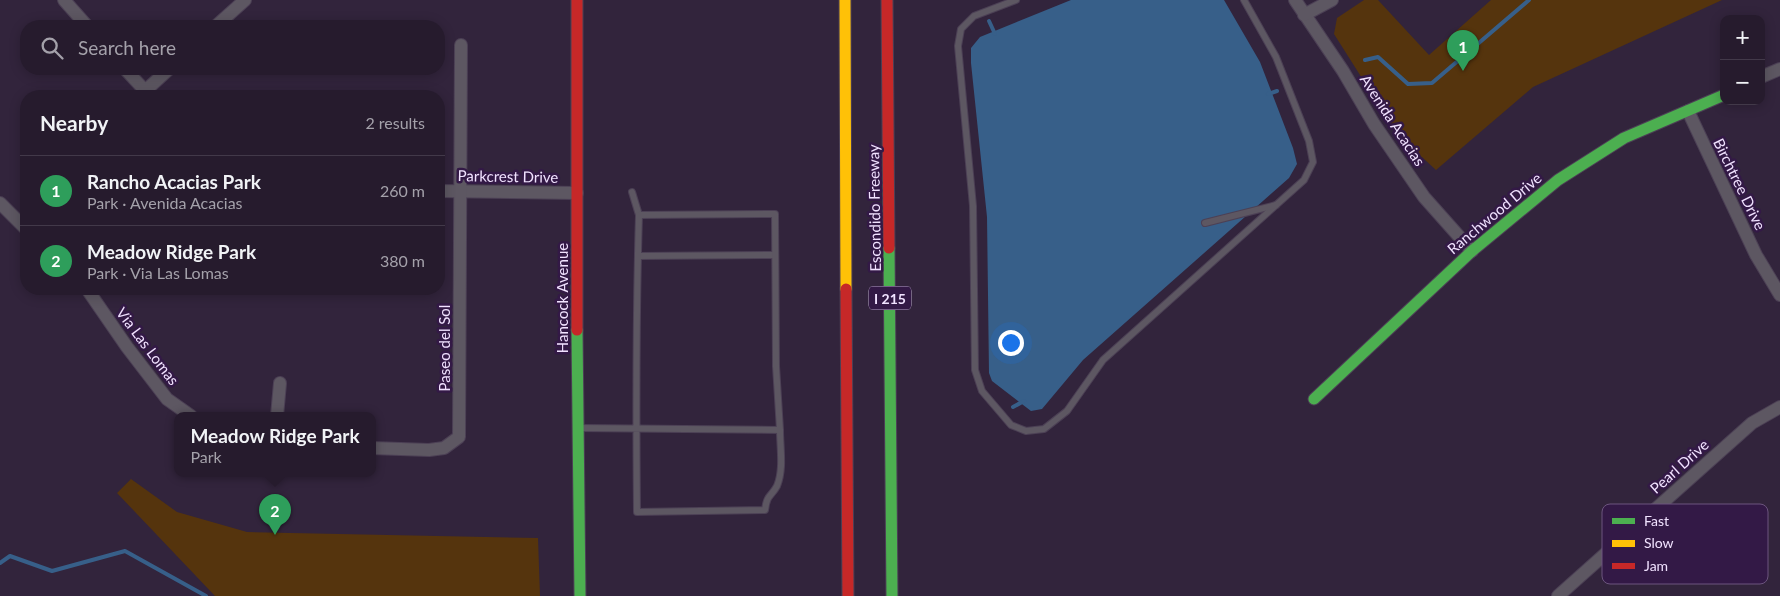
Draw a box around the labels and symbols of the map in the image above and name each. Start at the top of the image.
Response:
pin: 1 [1447,30,1479,71]
street label: Avenida Acacias [1357,71,1429,169]
street label: Birchtree Drive [1710,135,1770,233]
street label: Escondido Freeway [864,144,884,272]
street label: Parkcrest Drive [458,166,559,186]
street label: Ranchwood Drive [1443,168,1545,258]
street label: Hancock Avenue [553,243,571,353]
road number: I 215 [869,286,911,310]
street label: Via Las Lomas [113,304,183,388]
street label: Paseo del Sol [435,305,453,391]
your location [998,330,1024,356]
street label: Pearl Drive [1646,435,1712,497]
pin: 2 [259,494,291,535]
legend [1602,504,1768,584]
text: Fast [1644,512,1669,529]
text: Slow [1644,534,1674,551]
text: Jam [1644,557,1668,574]

